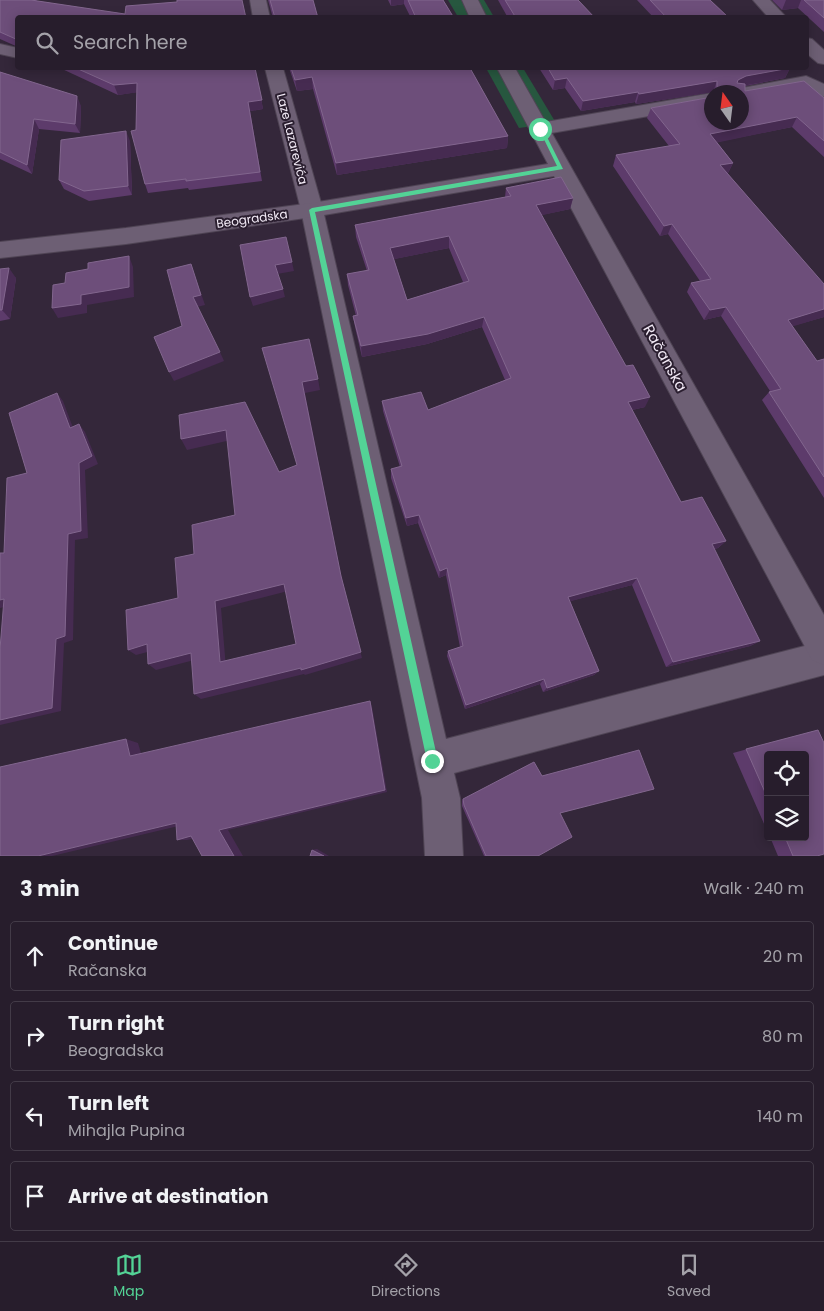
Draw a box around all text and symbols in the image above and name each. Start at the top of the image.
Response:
search box [15,15,809,70]
icon: search [33,29,61,57]
text: Search here [73,29,187,56]
north arrow [704,85,749,130]
street label: Laze Lazarevića [273,92,312,186]
route start [529,118,552,141]
street label: Beogradska [215,205,289,232]
street label: Račanska [638,320,693,395]
route end [421,750,444,773]
map controls [764,751,809,841]
button: locate [764,751,809,796]
button: layers [764,796,809,841]
text: 3 min [20,874,80,903]
text: Walk · 240 m [703,877,804,900]
text: Continue [68,930,158,957]
icon: ahead [21,942,49,970]
text: 20 m [763,945,803,968]
text: Račanska [68,959,147,982]
text: Turn right [68,1010,164,1037]
icon: right [21,1022,49,1050]
text: 80 m [762,1025,803,1048]
text: Beogradska [68,1039,164,1062]
text: Turn left [68,1090,149,1117]
icon: left [21,1102,49,1130]
text: 140 m [757,1105,803,1128]
text: Mihajla Pupina [68,1119,185,1142]
icon: arrive [21,1182,49,1210]
text: Arrive at destination [68,1183,269,1210]
tab: Map [113,1251,144,1302]
tab: Directions [371,1251,440,1302]
tab: Saved [667,1251,711,1302]

